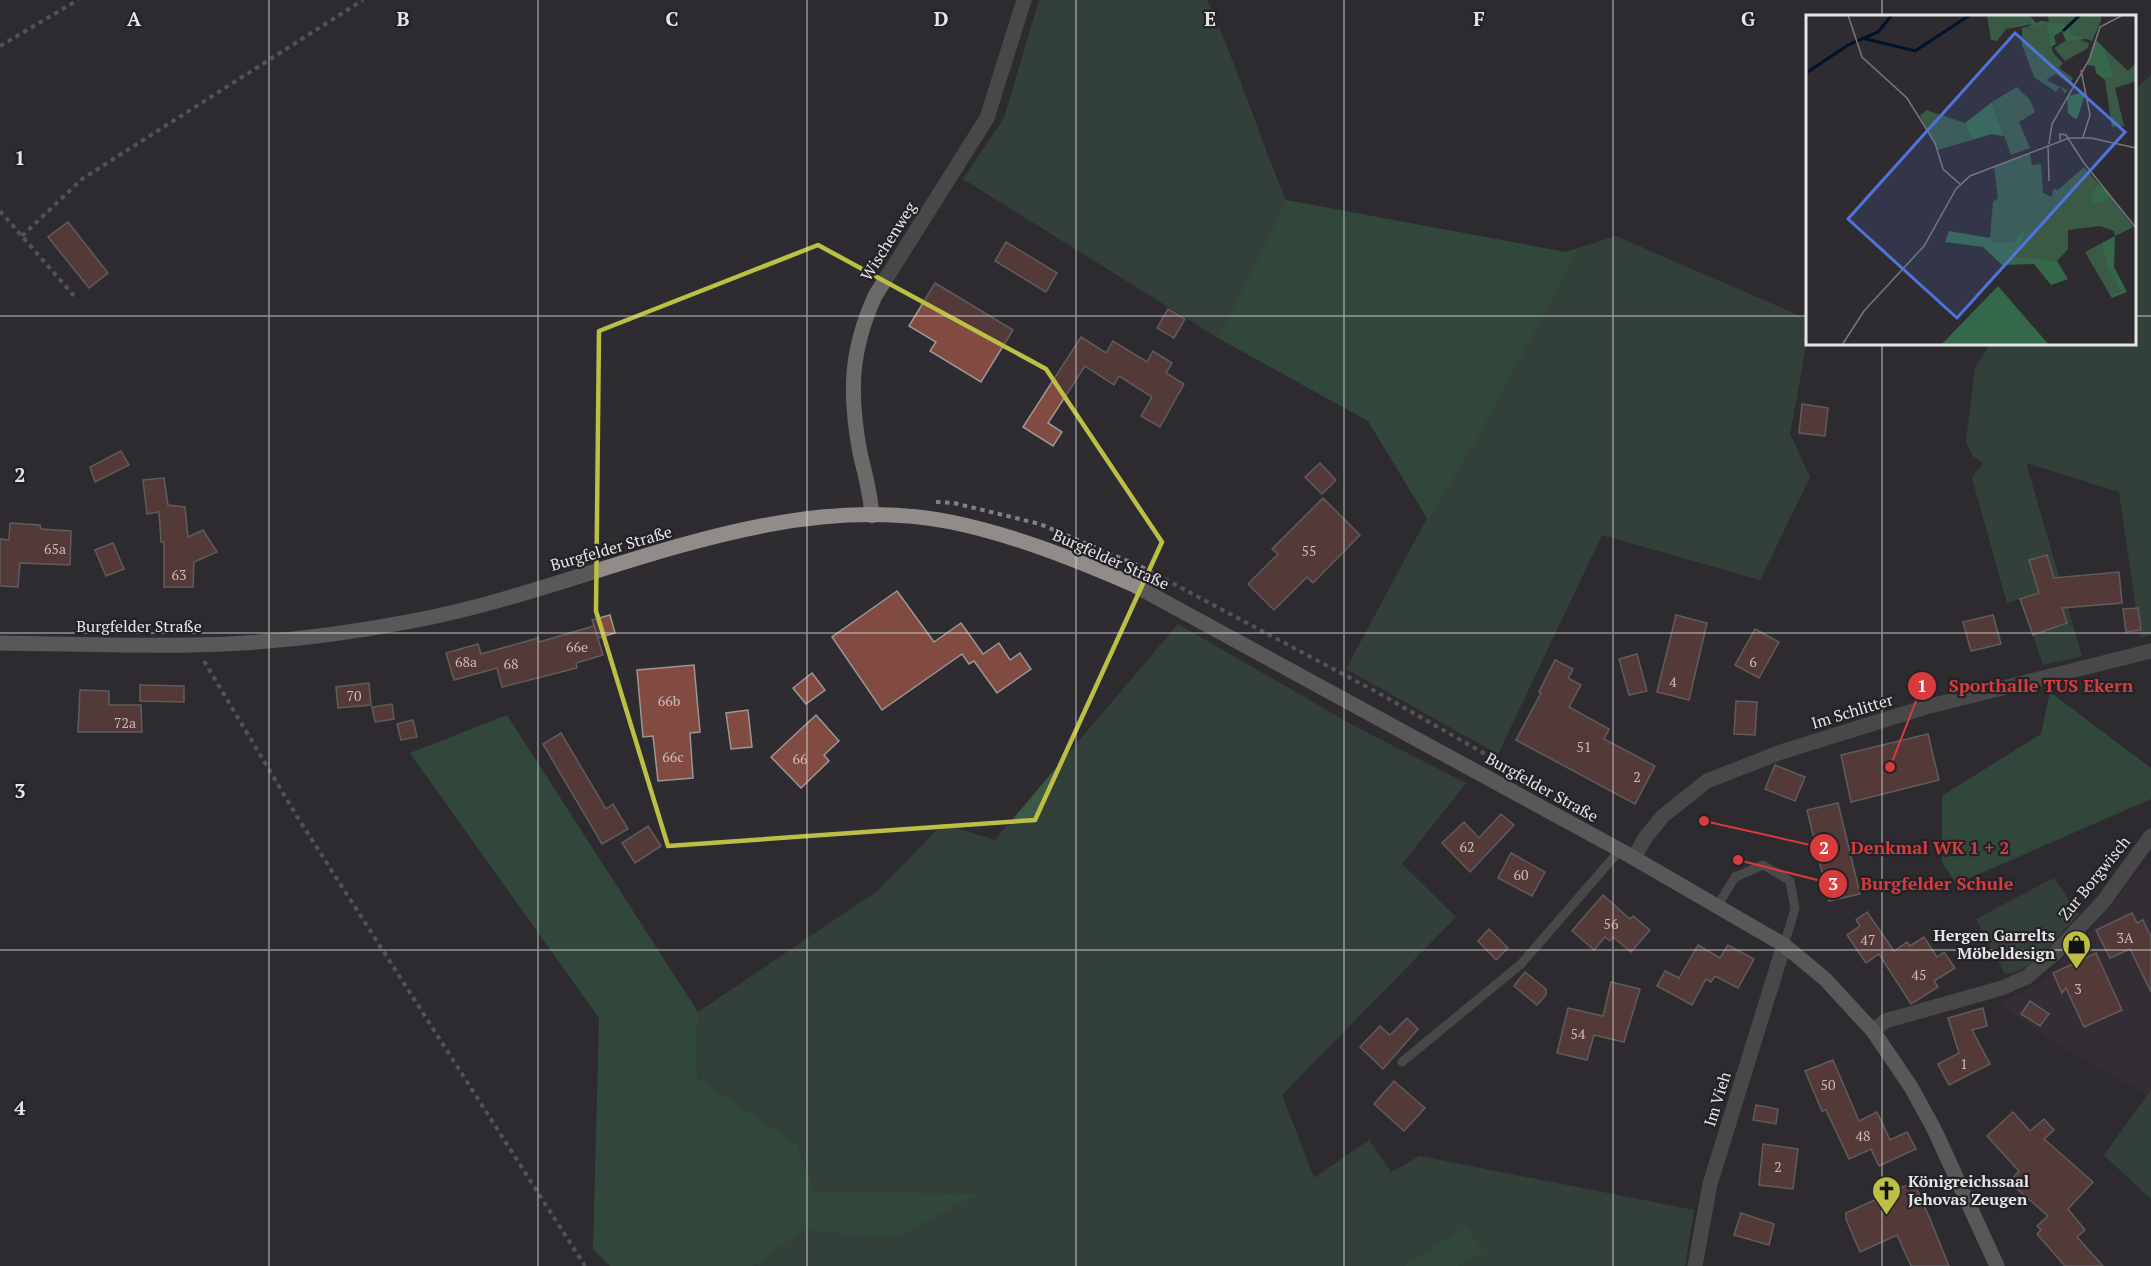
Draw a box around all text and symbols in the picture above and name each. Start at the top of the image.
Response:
text: A [127,5,142,32]
text: B [397,5,410,32]
text: C [665,5,679,32]
text: D [934,5,948,32]
text: E [1204,5,1216,32]
text: F [1473,5,1485,32]
text: G [1741,5,1755,32]
inset map [1806,15,2136,345]
text: 1 [14,144,26,171]
street label: Wischenweg [855,197,921,285]
text: 2 [14,461,26,488]
street label: Burgfelder Straße [548,520,674,576]
street label: Burgfelder Straße [1049,523,1173,595]
house number: 65a [44,539,66,558]
house number: 55 [1302,541,1316,560]
house number: 63 [172,565,186,584]
street label: Burgfelder Straße [76,615,202,637]
house number: 66e [566,637,588,656]
house number: 68a [455,652,477,671]
house number: 6 [1749,652,1757,671]
house number: 68 [504,654,518,673]
callout: Sporthalle TUS Ekern [1907,668,2146,704]
house number: 4 [1669,672,1677,691]
text: 1 [1917,673,1927,697]
text: Sporthalle TUS Ekern [1949,673,2134,697]
house number: 70 [347,686,361,705]
street label: Im Schlitter [1808,688,1896,734]
house number: 66b [658,691,681,710]
house number: 72a [114,713,136,732]
house number: 51 [1577,737,1591,756]
house number: 66c [662,747,684,766]
street label: Burgfelder Straße [1482,747,1602,827]
house number: 66 [793,749,808,768]
house number: 2 [1633,767,1641,786]
text: 3 [14,777,26,804]
callout: Denkmal WK 1 + 2 [1809,830,2022,866]
street label: Zur Borgwisch [2053,831,2135,925]
text: 2 [1819,835,1829,859]
text: Denkmal WK 1 + 2 [1851,835,2009,859]
house number: 62 [1460,837,1474,856]
house number: 60 [1514,865,1528,884]
callout: Burgfelder Schule [1818,866,2025,902]
text: 3 [1828,871,1838,895]
text: Burgfelder Schule [1860,871,2014,895]
house number: 56 [1604,914,1619,933]
place label: Hergen Garrelts Möbeldesign [1933,924,2056,964]
shop icon: Hergen Garrelts Möbeldesign [2060,928,2092,970]
house number: 3A [2116,928,2134,947]
house number: 47 [1861,930,1875,949]
house number: 45 [1912,965,1926,984]
house number: 3 [2074,979,2082,998]
house number: 54 [1571,1024,1586,1043]
house number: 1 [1960,1054,1968,1073]
street label: Im Vieh [1698,1068,1736,1129]
house number: 50 [1821,1075,1835,1094]
text: 4 [14,1094,26,1121]
house number: 48 [1856,1126,1870,1145]
house number: 2 [1774,1157,1782,1176]
place label: Königreichssaal Jehovas Zeugen [1908,1170,2029,1210]
church icon: Königreichssaal Jehovas Zeugen [1871,1174,1903,1216]

